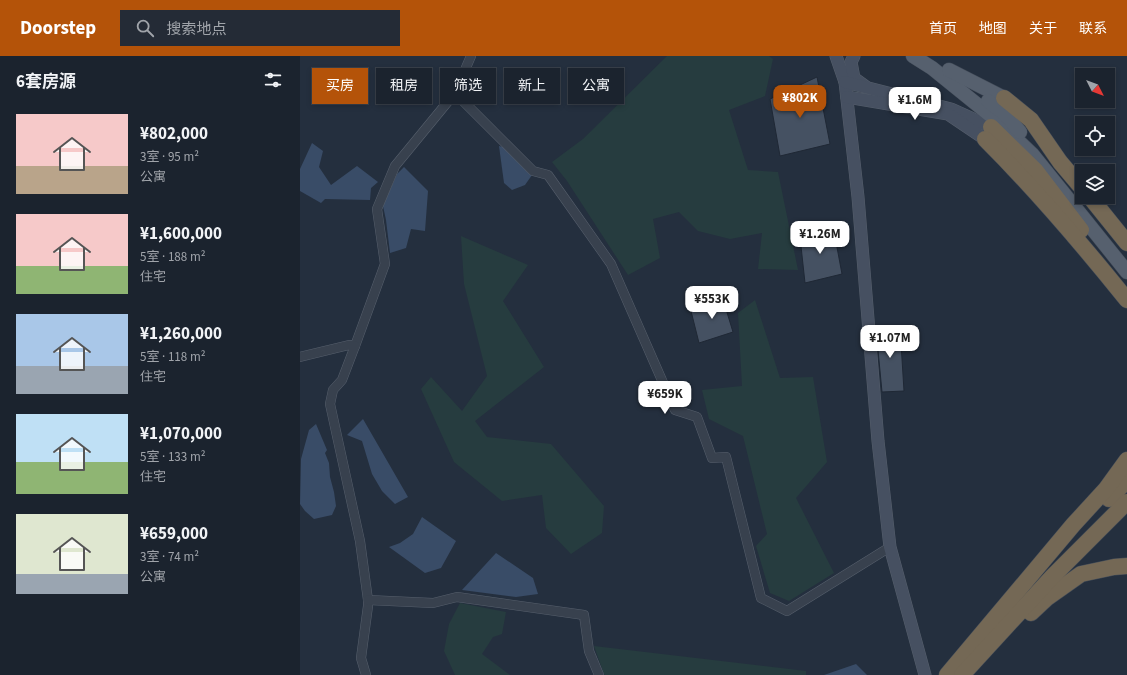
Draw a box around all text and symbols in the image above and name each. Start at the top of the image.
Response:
search box [120,10,400,46]
text: Doorstep [20,15,96,42]
icon: search [134,17,156,39]
text: 搜索地点 [166,19,226,40]
text: 首页 [929,19,957,39]
text: 地图 [979,19,1007,39]
text: 关于 [1029,19,1057,39]
text: 联系 [1079,19,1107,39]
chip: 买房 [312,68,368,104]
chip: 租房 [376,68,432,104]
chip: 筛选 [440,68,496,104]
chip: 新上 [504,68,560,104]
chip: 公寓 [568,68,624,104]
north arrow [1075,68,1115,108]
map controls [1075,68,1115,204]
icon: filters [262,69,284,91]
text: 6套房源 [16,70,76,94]
pin: ¥802K [772,85,828,119]
pin: ¥1.6M [887,87,943,121]
text: ¥802K [782,89,818,107]
text: ¥1.6M [898,91,932,109]
button: locate [1075,116,1115,156]
text: ¥802,000 [140,122,208,146]
icon: home [48,130,96,178]
text: 3室 · 95 m² [140,148,199,166]
button: layers [1075,164,1115,204]
text: 公寓 [140,168,166,186]
pin: ¥1.26M [787,221,853,255]
text: ¥1,600,000 [140,222,222,246]
text: ¥1.26M [799,225,841,243]
icon: home [48,230,96,278]
text: 5室 · 188 m² [140,248,205,266]
text: 住宅 [140,268,166,286]
pin: ¥553K [684,286,740,320]
text: ¥553K [694,290,730,308]
text: ¥1,260,000 [140,322,222,346]
pin: ¥1.07M [857,325,923,359]
text: ¥1.07M [869,329,911,347]
icon: home [48,330,96,378]
text: 5室 · 118 m² [140,348,205,366]
text: 住宅 [140,368,166,386]
pin: ¥659K [637,381,693,415]
text: ¥659K [647,385,683,403]
text: ¥1,070,000 [140,422,222,446]
icon: home [48,430,96,478]
text: 5室 · 133 m² [140,448,205,466]
text: 住宅 [140,468,166,486]
text: ¥659,000 [140,522,208,546]
icon: home [48,530,96,578]
text: 3室 · 74 m² [140,548,199,566]
text: 公寓 [140,568,166,586]

